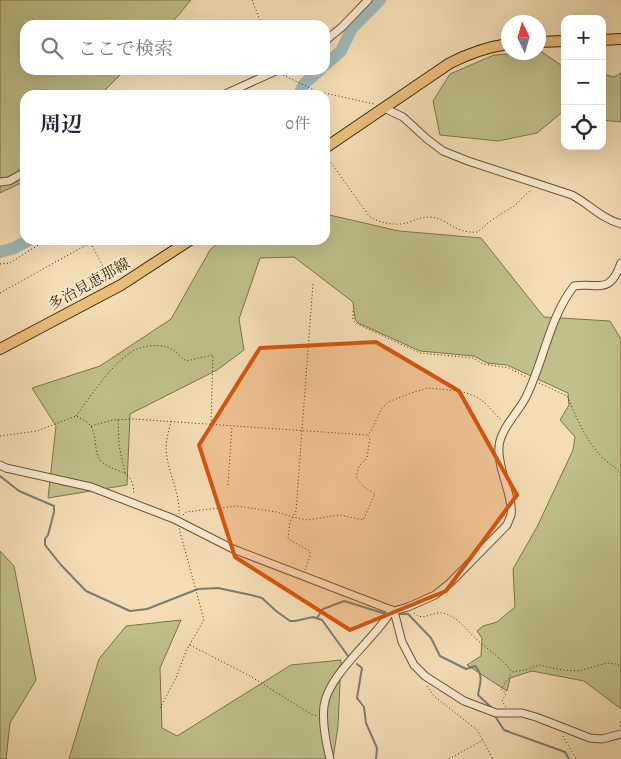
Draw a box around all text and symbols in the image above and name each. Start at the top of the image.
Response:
north arrow [501,15,546,60]
map controls [561,15,606,150]
button: + [561,15,606,60]
search box [20,20,330,75]
icon: search [38,34,66,62]
text: ここで検索 [78,36,173,62]
button: − [561,60,606,105]
button: locate [561,105,606,150]
text: 周辺 [40,110,82,138]
text: 0件 [285,113,310,135]
street label: 多治見恵那線 [45,253,133,315]

